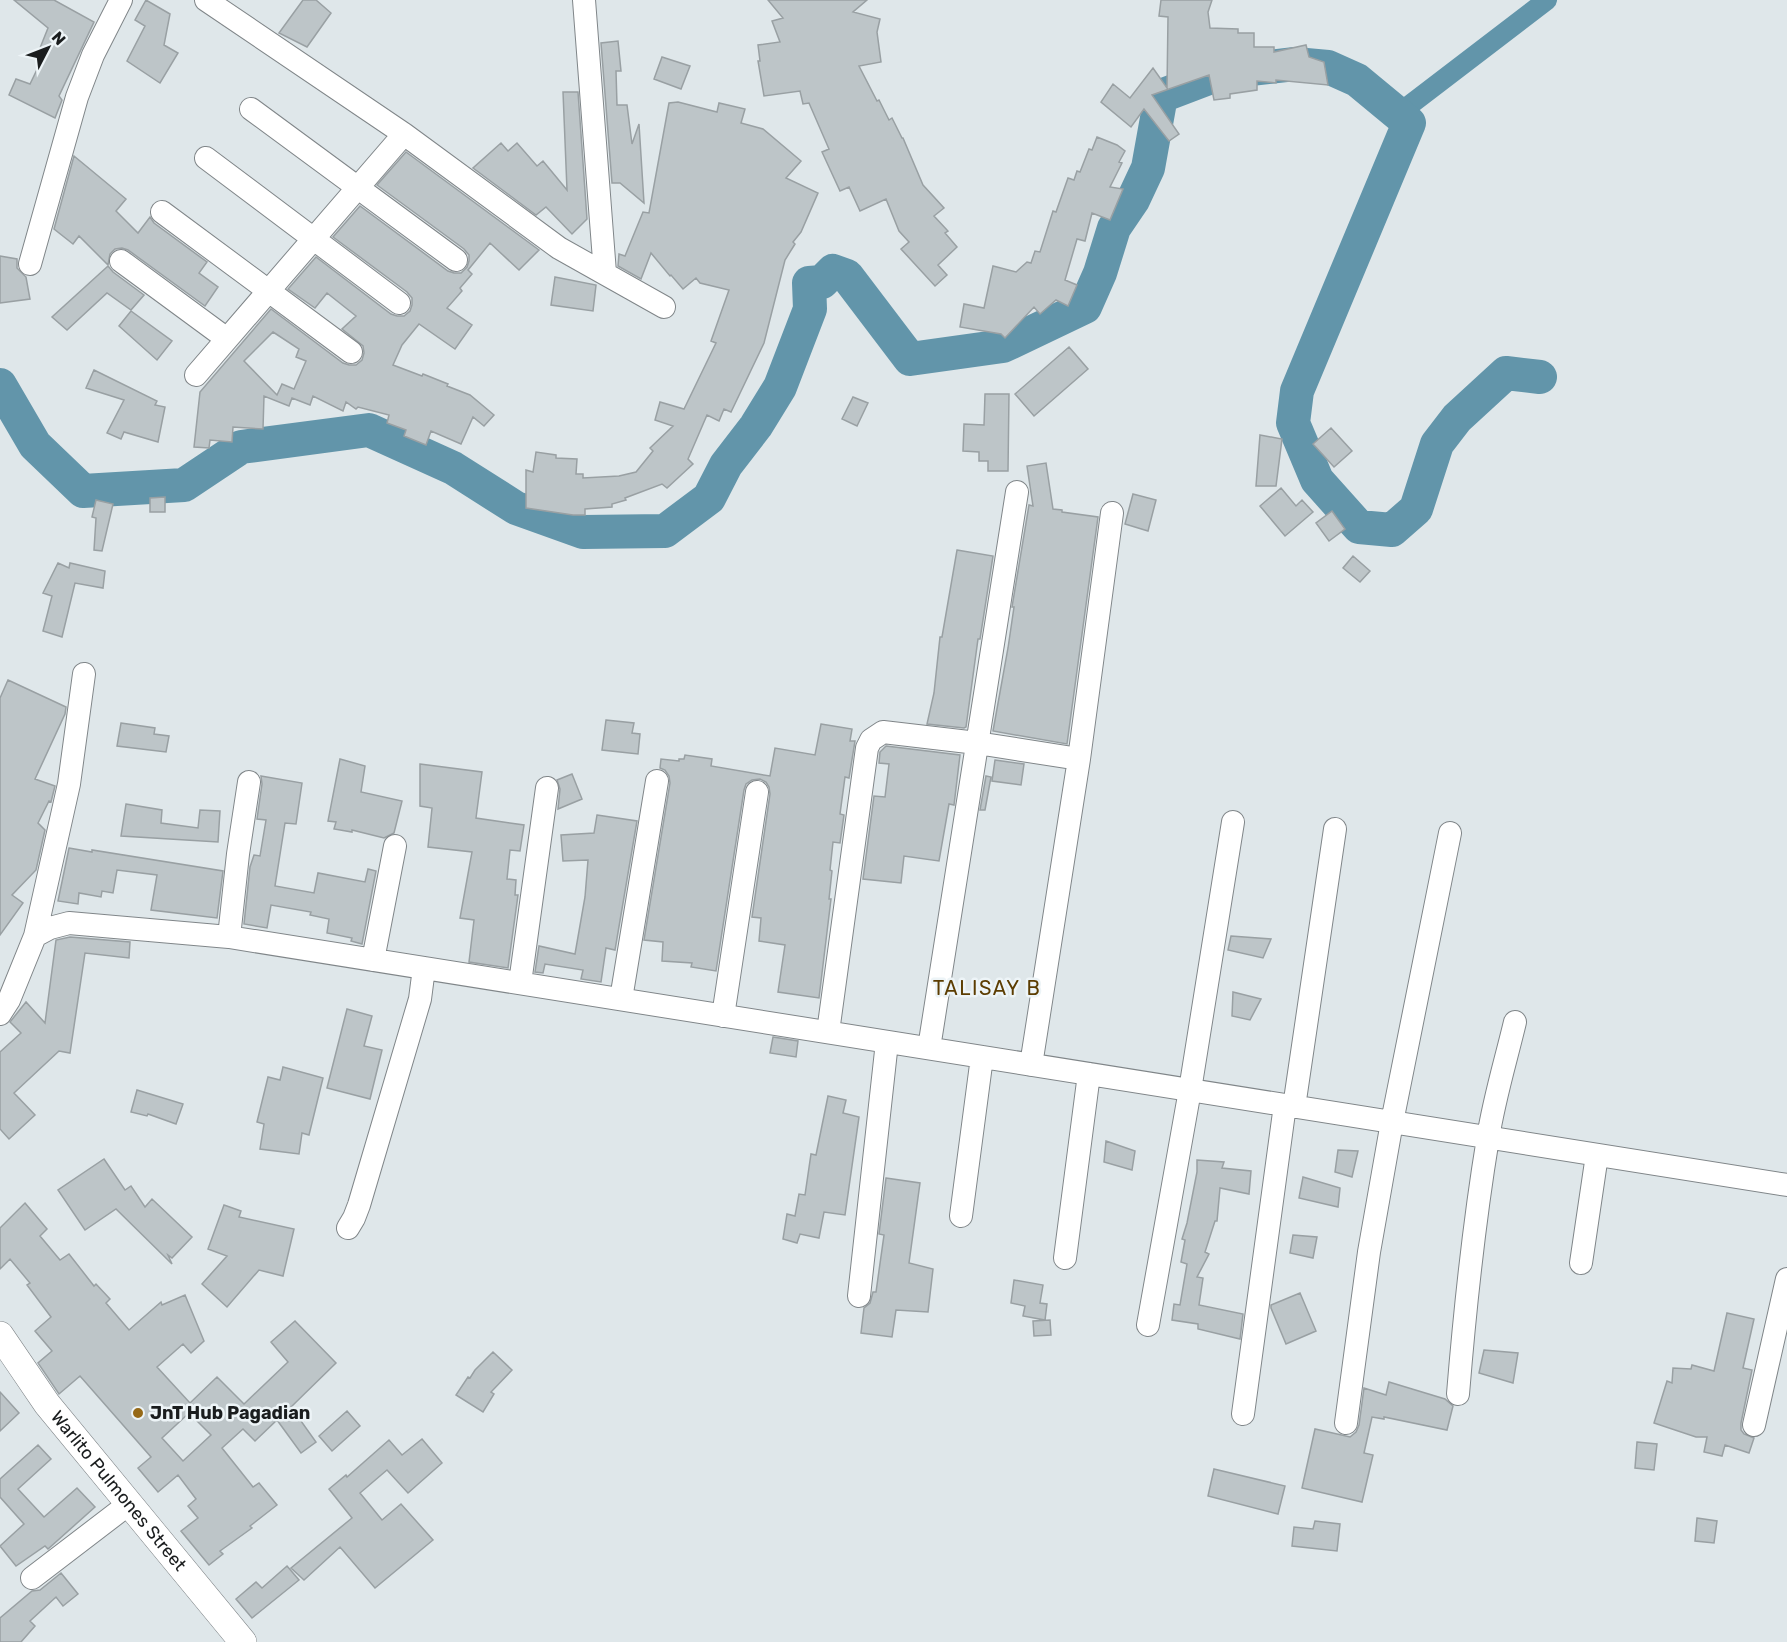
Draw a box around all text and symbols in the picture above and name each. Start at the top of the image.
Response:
north arrow [18,18,78,78]
text: N [48,28,70,49]
district label: TALISAY B [933,976,1041,1000]
place label: JnT Hub Pagadian [150,1402,310,1424]
street label: Warlito Pulmones Street [46,1406,191,1576]
marker: JnT Hub Pagadian [131,1406,145,1420]

